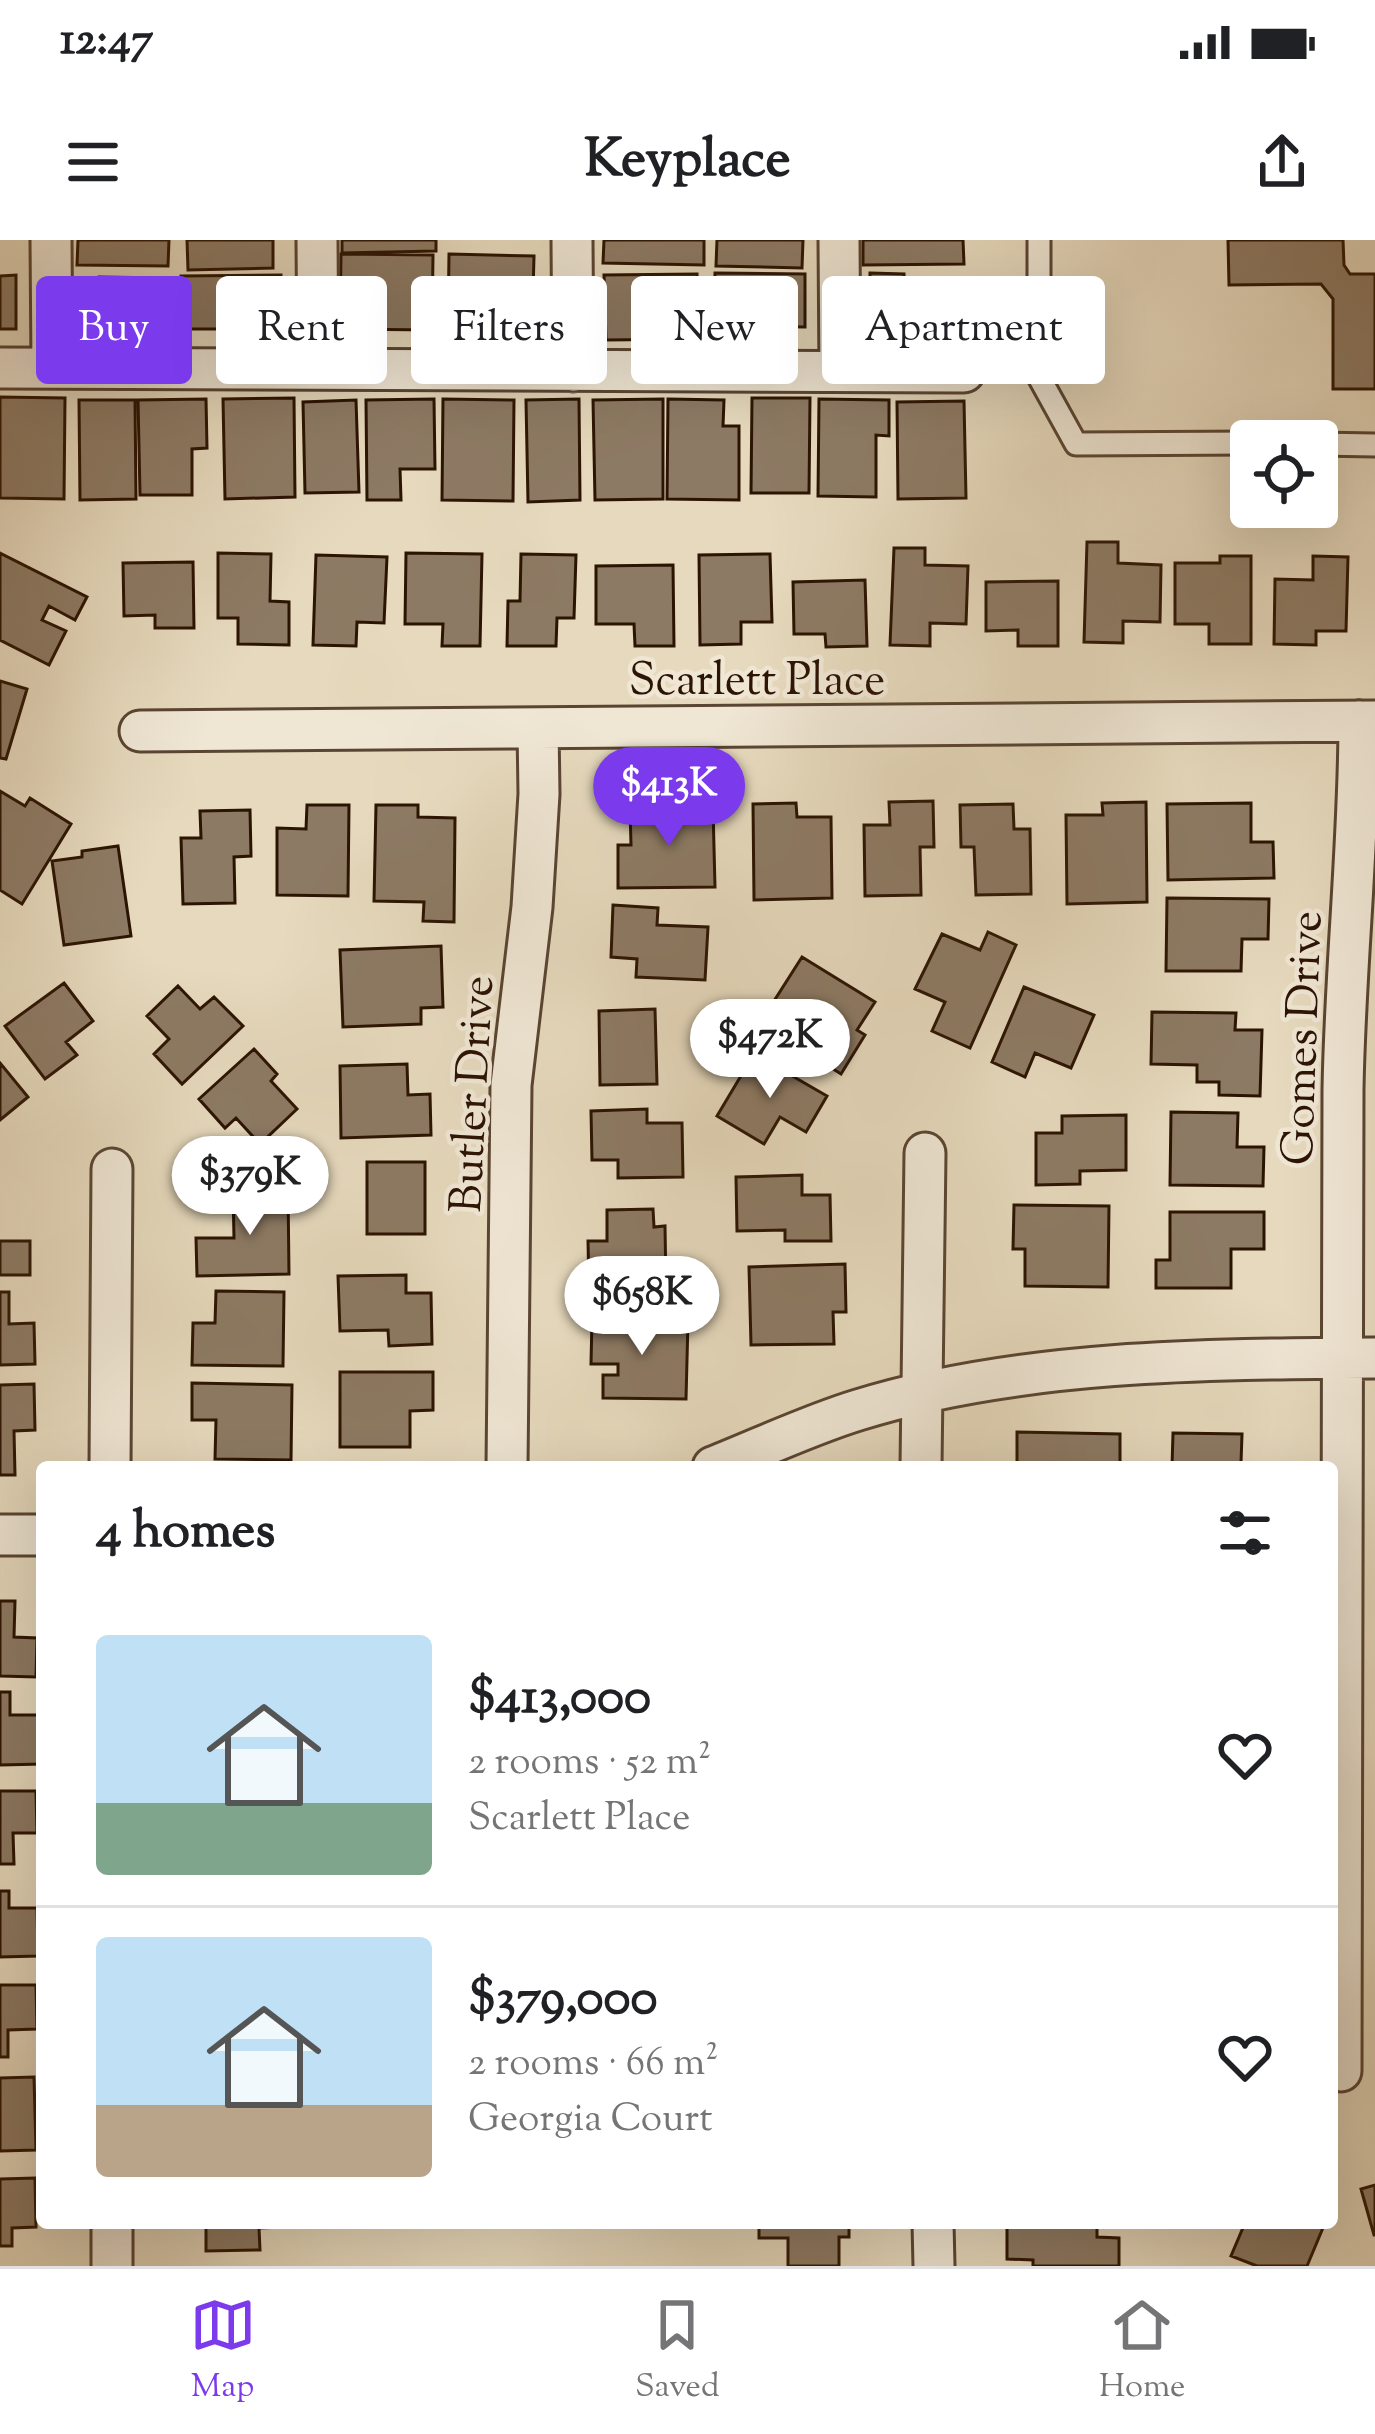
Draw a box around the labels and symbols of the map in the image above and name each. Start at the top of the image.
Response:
street label: Scarlett Place [629,651,885,716]
pin: $413K [585,747,753,849]
street label: Gomes Drive [1269,910,1342,1167]
street label: Butler Drive [437,974,514,1215]
pin: $472K [686,999,854,1101]
pin: $379K [166,1136,334,1238]
pin: $658K [558,1256,726,1358]

